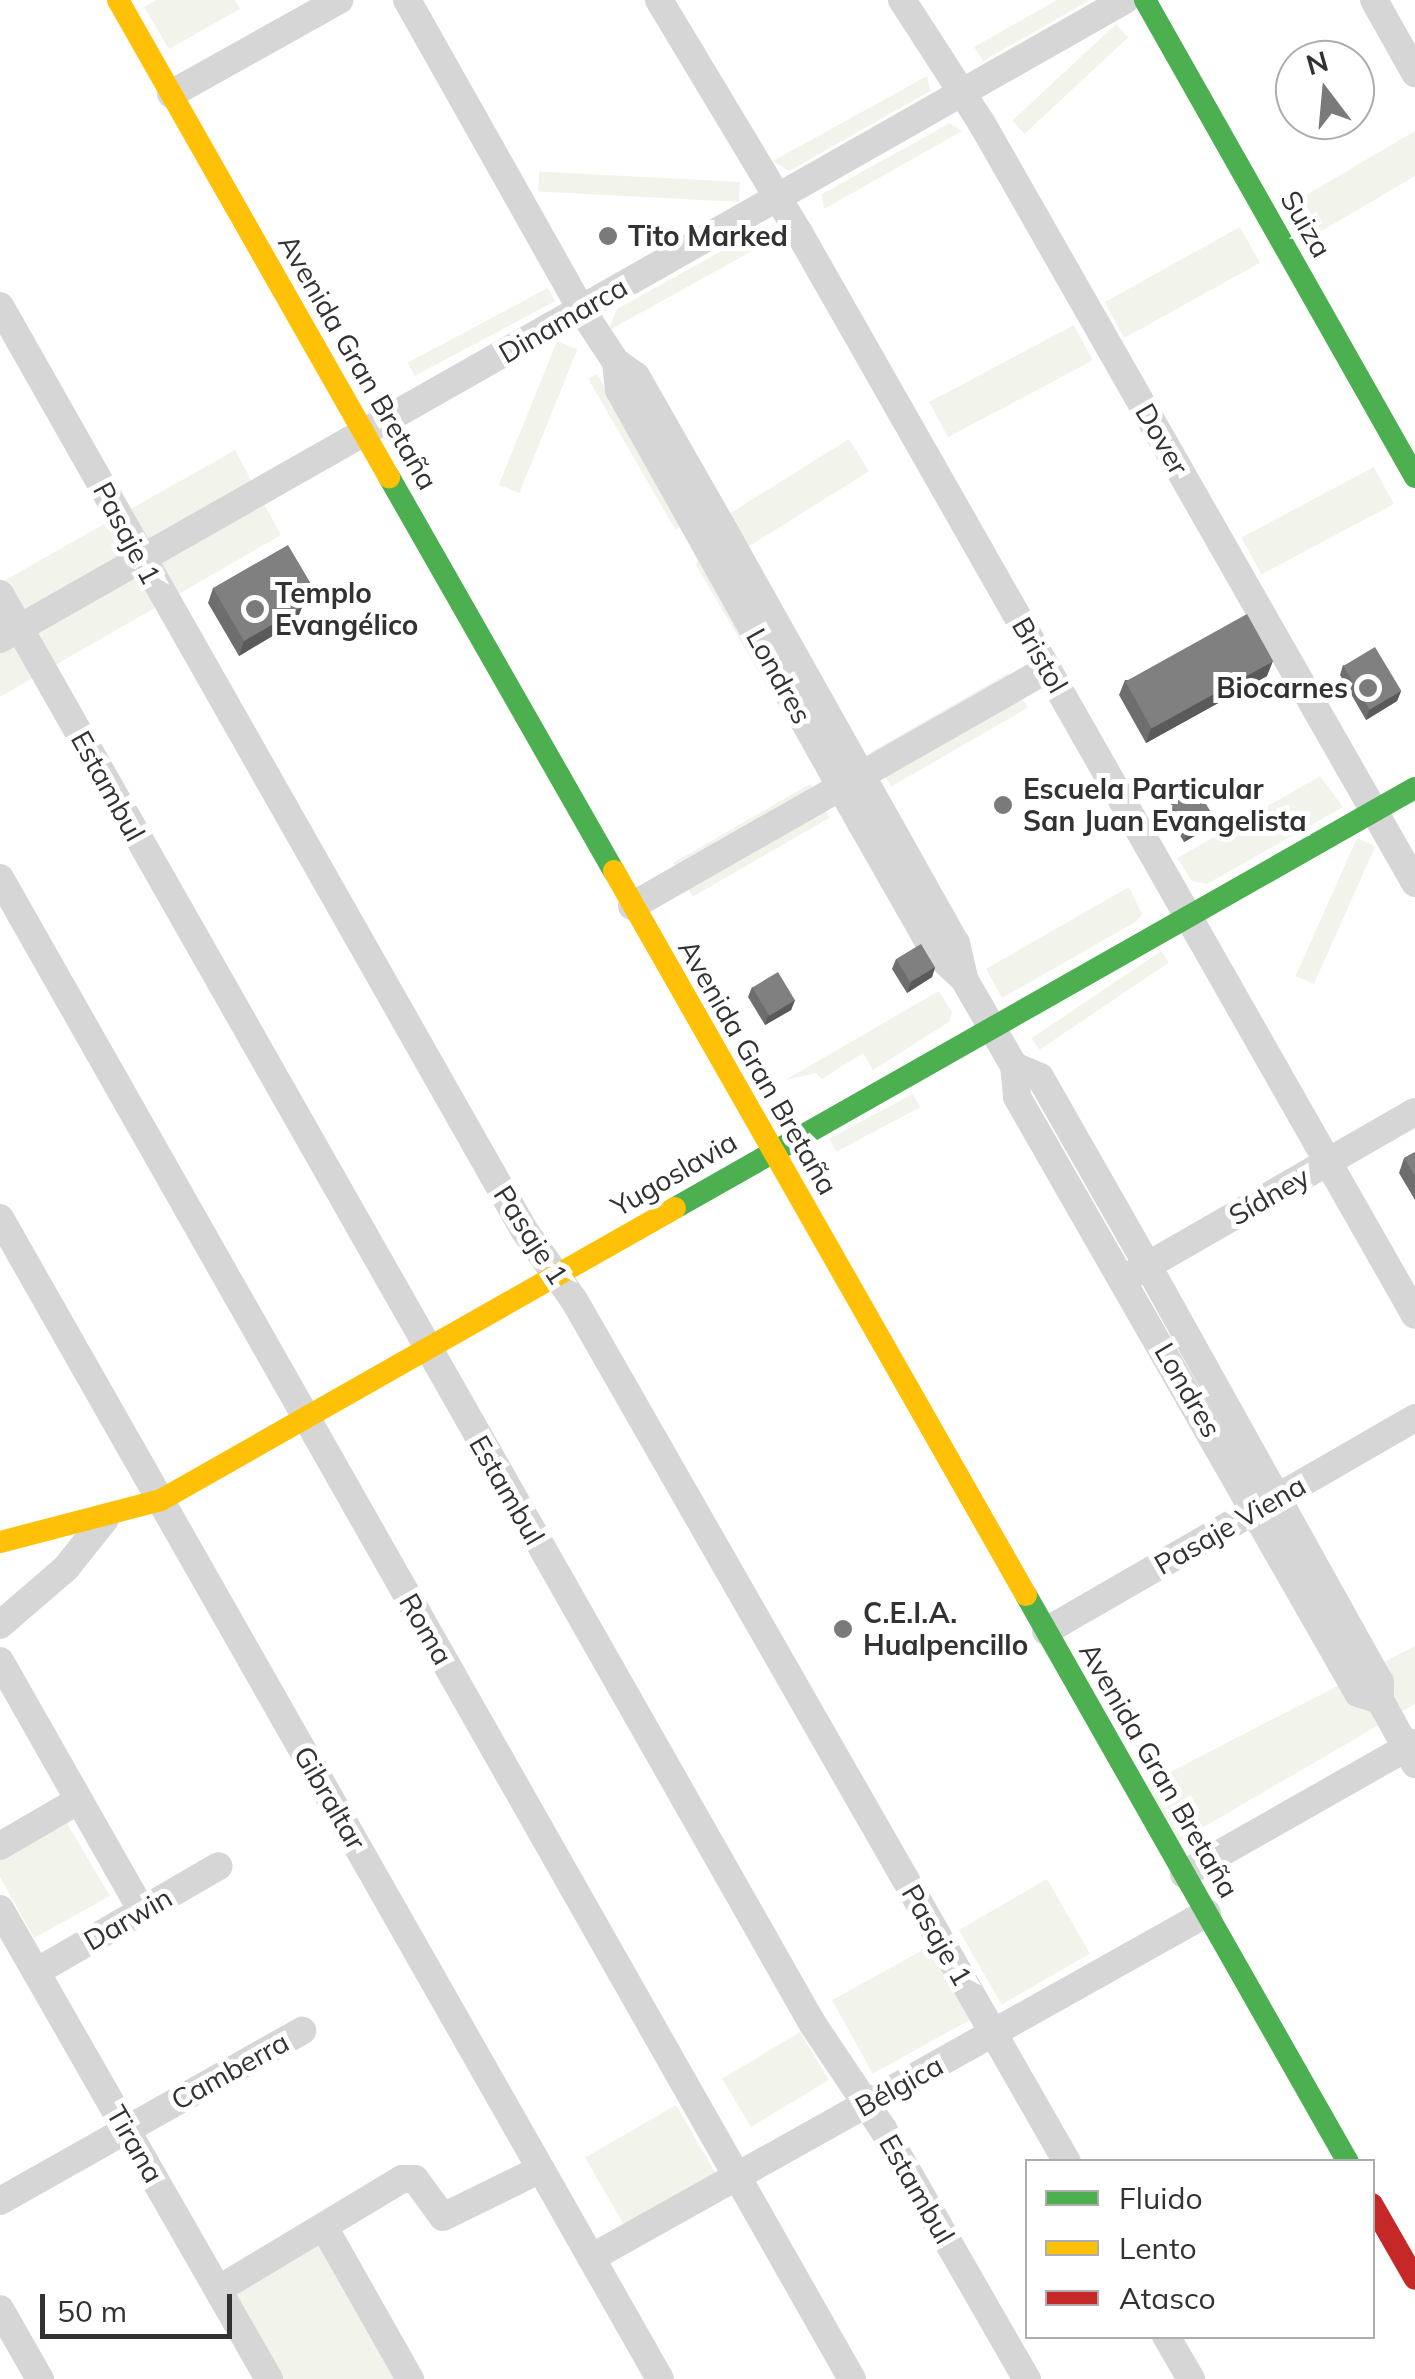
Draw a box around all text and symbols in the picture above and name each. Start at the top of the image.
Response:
north arrow [1275,40,1375,140]
text: N [1302,43,1332,82]
street label: Suiza [1274,185,1338,263]
place label: Tito Marked [628,219,788,253]
marker: Tito Marked [597,225,619,247]
street label: Avenida Gran Bretaña [271,229,445,495]
street label: Dinamarca [493,270,633,370]
street label: Dover [1128,397,1196,481]
street label: Pasaje 1 [86,476,168,590]
place label: Templo Evangélico [275,576,418,642]
marker: Templo Evangélico [244,598,266,620]
street label: Bristol [1005,611,1075,699]
street label: Londres [739,623,819,729]
place label: Biocarnes [1216,671,1348,705]
marker: Biocarnes [1357,677,1379,699]
street label: Estambul [64,725,152,847]
place label: Escuela Particular San Juan Evangelista [1023,772,1307,838]
marker: Escuela Particular San Juan Evangelista [992,794,1014,816]
street label: Avenida Gran Bretaña [671,934,845,1200]
street label: Yugoslavia [605,1125,743,1223]
street label: Sídney [1223,1160,1315,1232]
street label: Pasaje 1 [487,1179,575,1291]
street label: Londres [1148,1337,1228,1443]
street label: Estambul [462,1429,552,1551]
street label: Pasaje Viena [1148,1468,1312,1582]
street label: Roma [392,1588,460,1670]
place label: C.E.I.A. Hualpencillo [863,1596,1028,1662]
marker: C.E.I.A. Hualpencillo [832,1618,854,1640]
street label: Avenida Gran Bretaña [1072,1637,1246,1903]
street label: Gibraltar [287,1740,373,1856]
street label: Pasaje 1 [895,1879,979,1991]
street label: Darwin [78,1880,178,1958]
street label: Camberra [165,2025,295,2117]
street label: Bélgica [849,2048,949,2124]
street label: Tirana [100,2099,170,2189]
street label: Estambul [872,2128,962,2250]
legend [1025,2159,1375,2339]
text: Fluido [1119,2179,1203,2217]
text: Lento [1119,2229,1197,2267]
scale bar [45,2274,238,2336]
text: Atasco [1119,2279,1216,2317]
text: 50 m [57,2292,127,2330]

